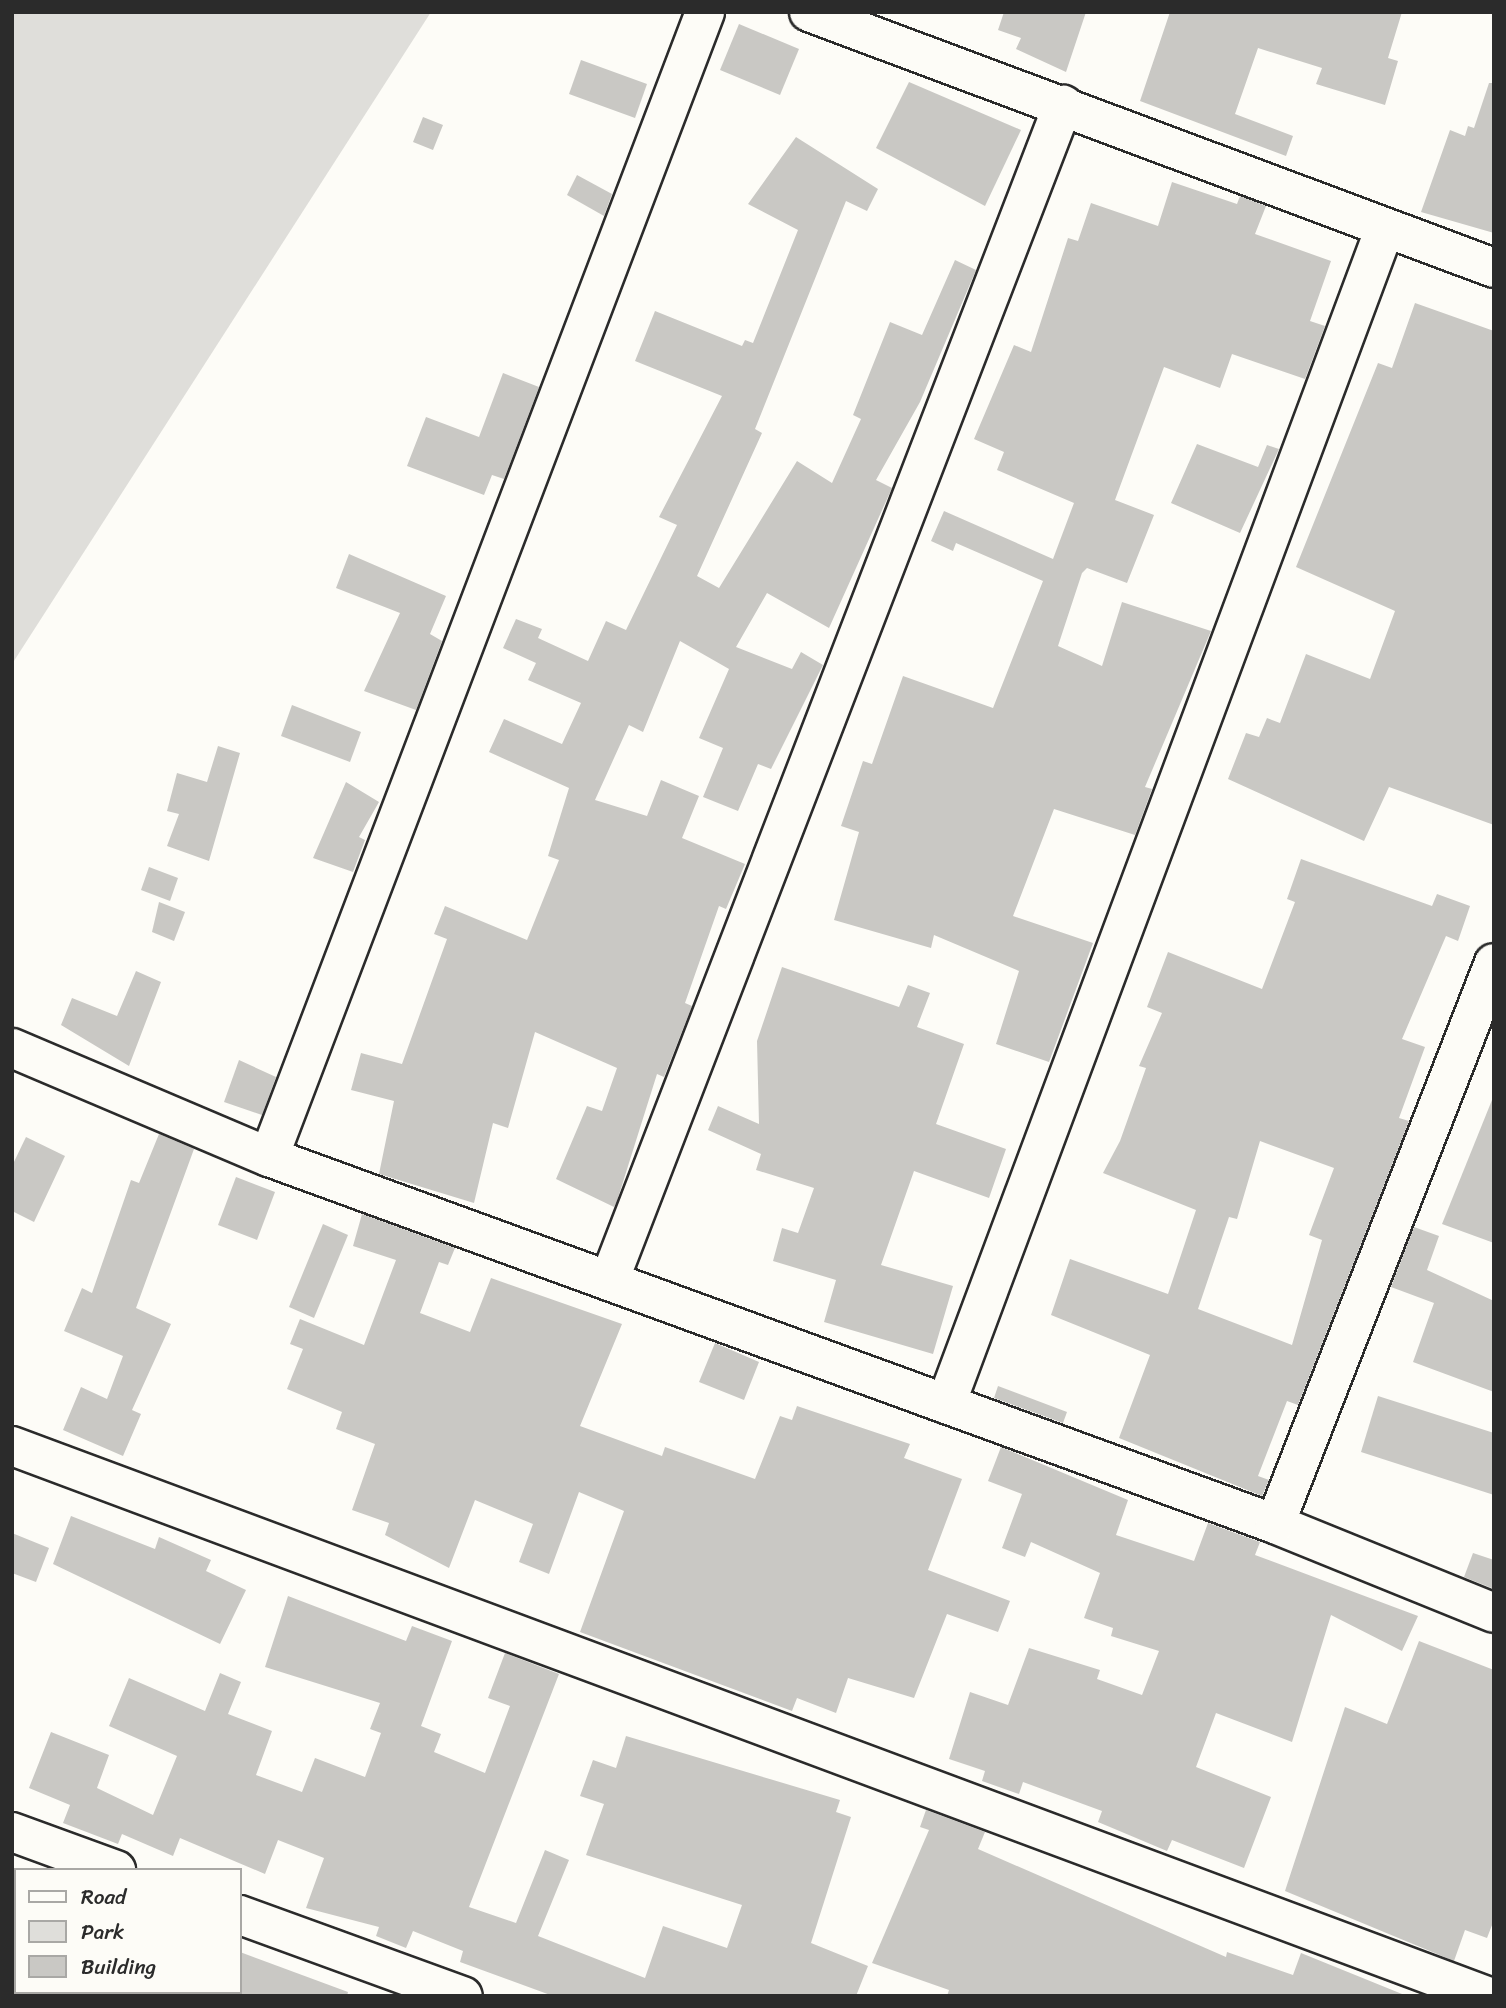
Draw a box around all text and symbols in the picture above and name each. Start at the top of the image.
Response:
legend [14,1868,242,1994]
text: Road [81,1878,126,1916]
text: Park [81,1913,124,1951]
text: Building [81,1948,156,1986]

